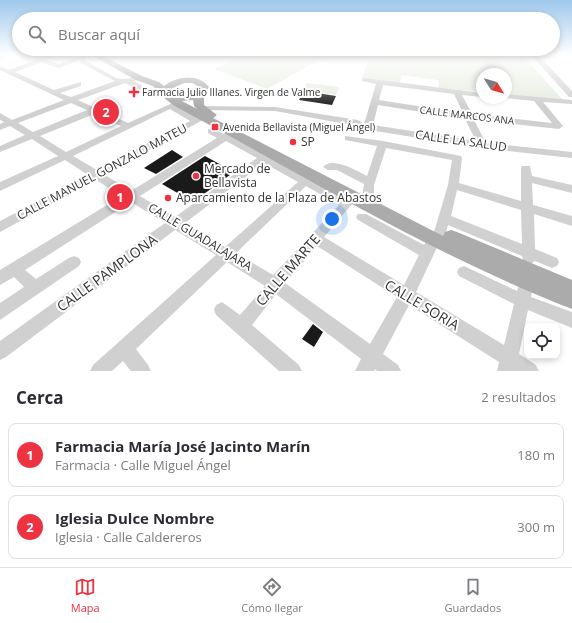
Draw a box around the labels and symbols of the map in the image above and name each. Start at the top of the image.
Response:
north arrow [476,68,512,104]
place label: Farmacia Julio Illanes. Virgen de Valme [142,85,321,99]
marker: Farmacia Julio Illanes. Virgen de Valme [129,87,139,97]
pin: 2 [93,97,119,127]
street label: CALLE MARCOS ANA [419,102,516,128]
street label: CALLE MANUEL GONZALO MATEU [14,119,190,224]
place label: Avenida Bellavista (Miguel Ángel) [223,120,375,134]
marker: Avenida Bellavista (Miguel Ángel) [210,122,220,132]
street label: CALLE LA SALUD [414,126,508,155]
place label: SP [301,133,315,150]
marker: SP [288,137,298,147]
place label: Mercado de Bellavista [204,160,271,191]
marker: Mercado de Bellavista [191,171,201,181]
pin: 1 [107,182,133,212]
place label: Aparcamiento de la Plaza de Abastos [176,189,382,206]
marker: Aparcamiento de la Plaza de Abastos [163,193,173,203]
street label: CALLE GUADALAJARA [145,199,256,275]
your location [322,209,342,229]
street label: CALLE PAMPLONA [53,230,161,315]
street label: CALLE MARTE [251,230,324,310]
street label: CALLE SORIA [382,275,463,334]

